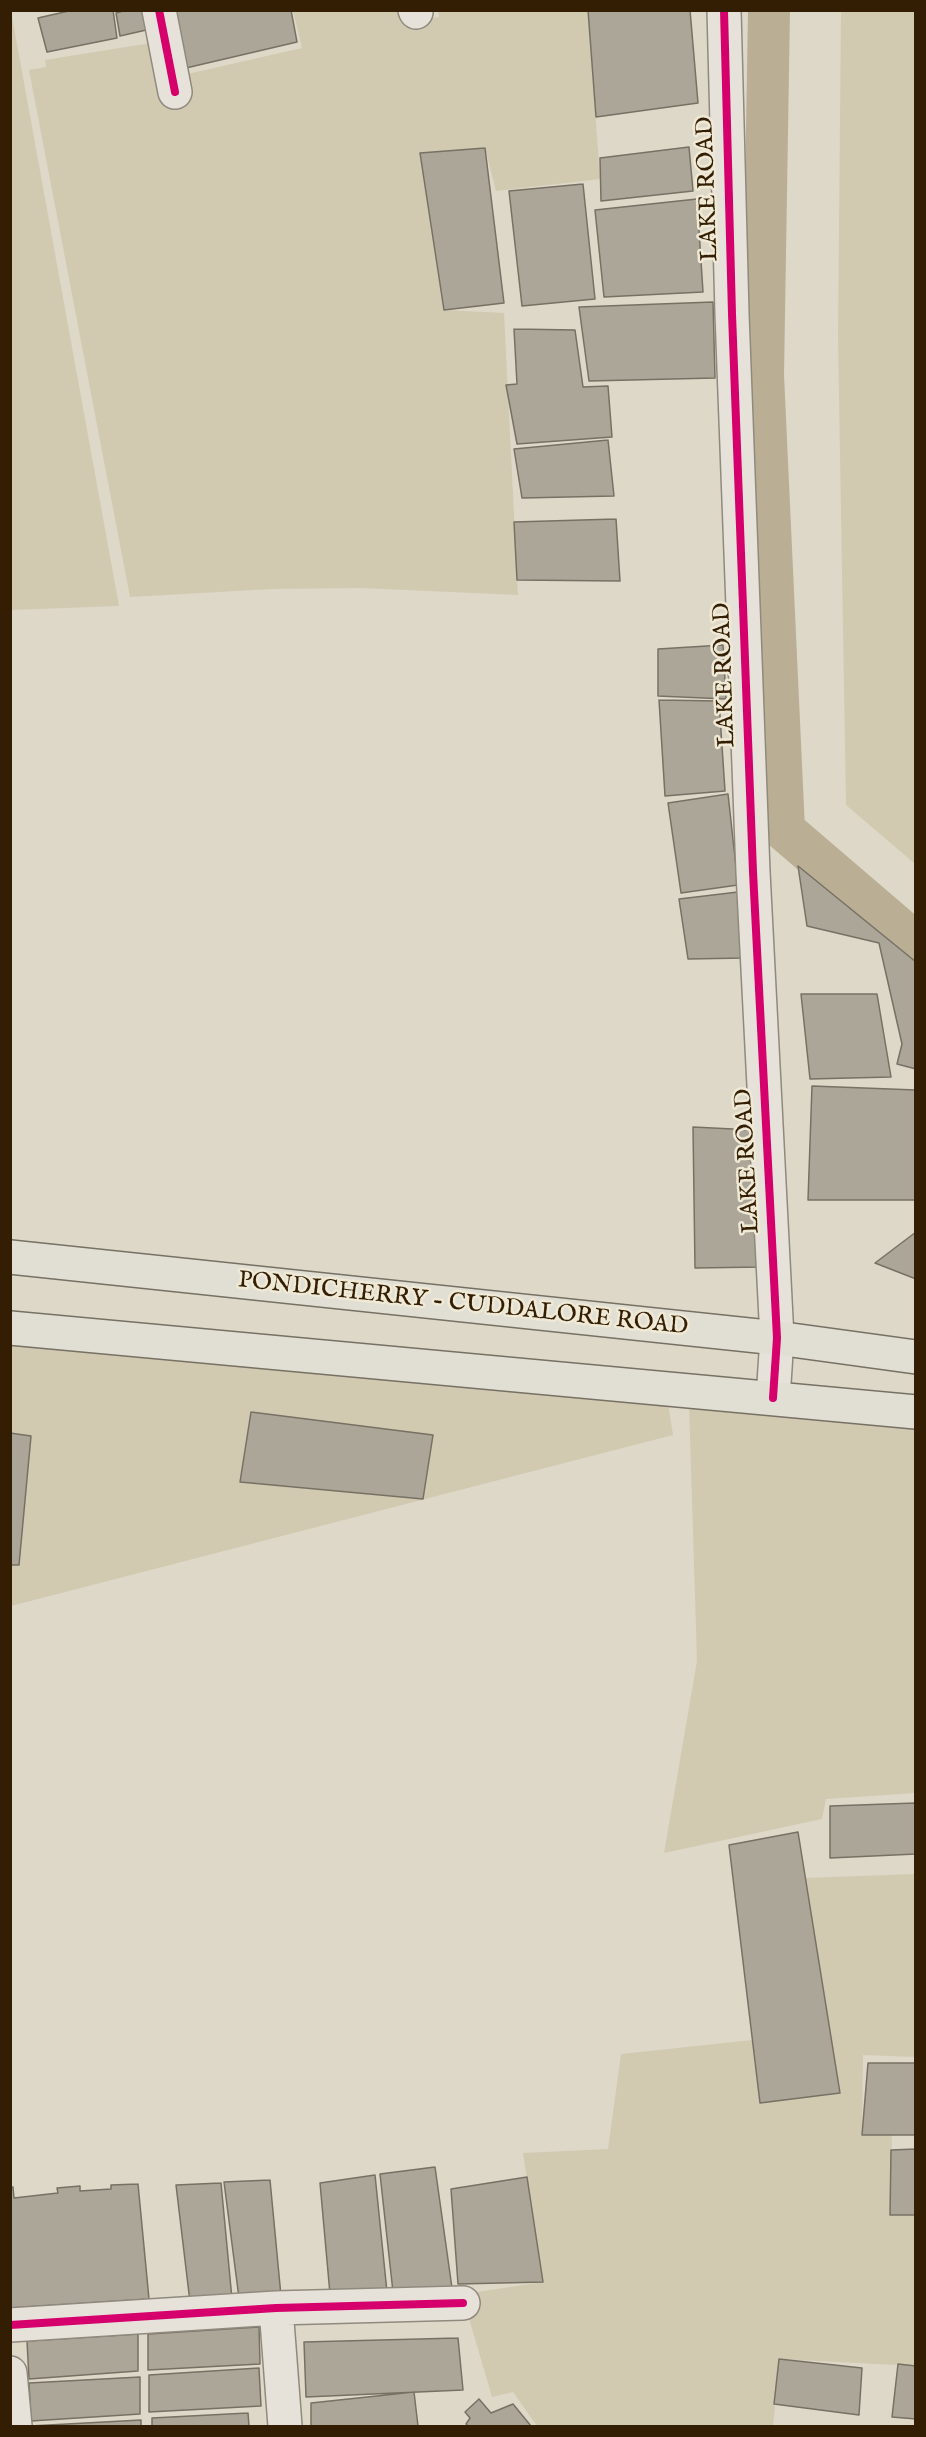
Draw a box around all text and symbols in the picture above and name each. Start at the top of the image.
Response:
street label: LAKE ROAD [692,116,726,262]
street label: LAKE ROAD [709,602,743,748]
street label: LAKE ROAD [731,1088,767,1234]
street label: PONDICHERRY - CUDDALORE ROAD [237,1267,689,1343]

